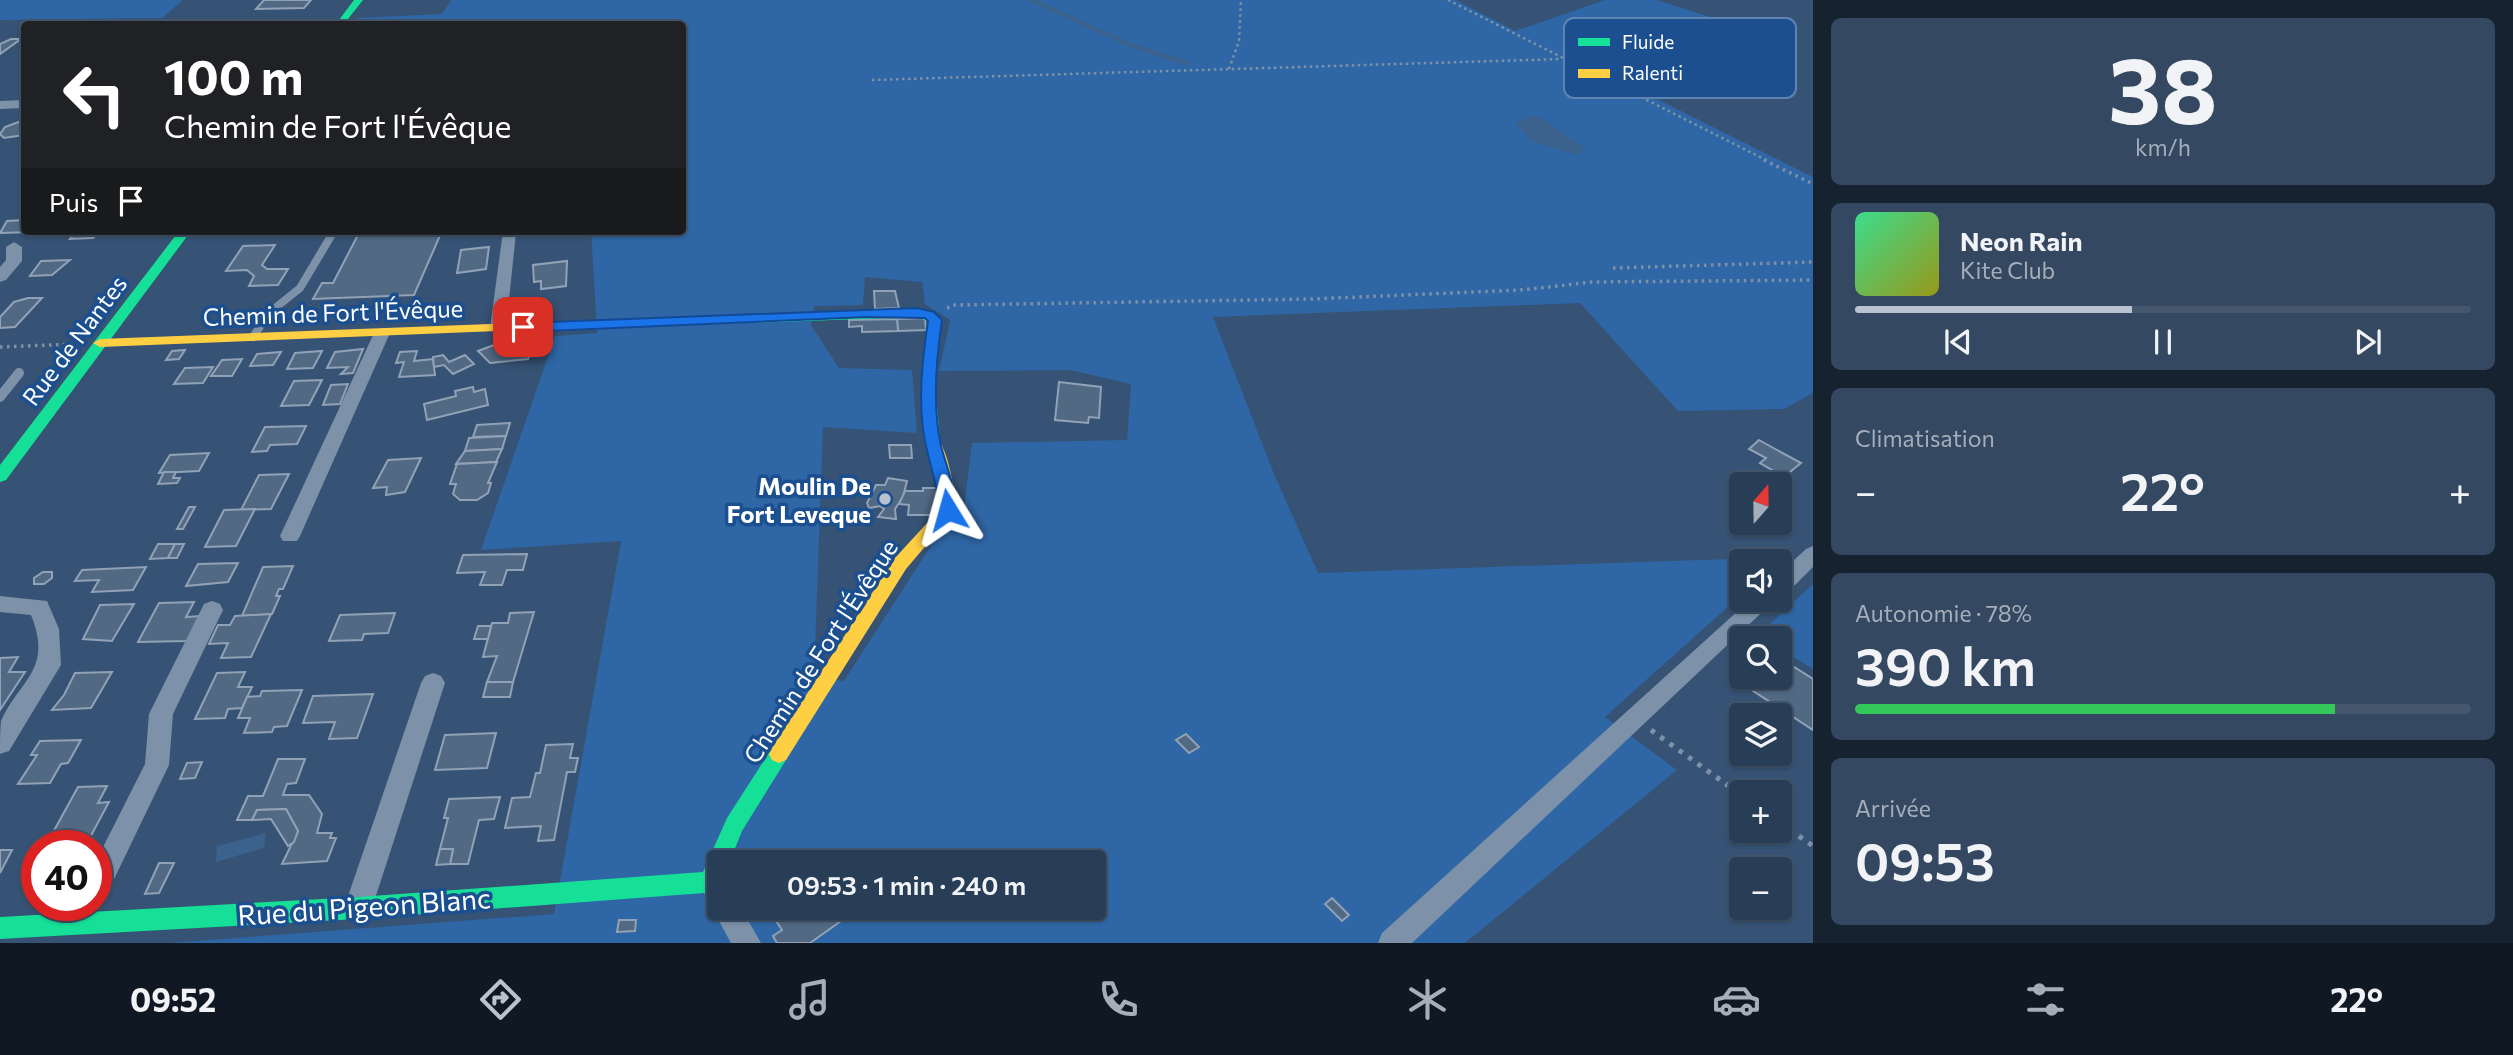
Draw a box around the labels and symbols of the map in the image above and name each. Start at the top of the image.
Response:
legend [1564,18,1796,98]
text: Fluide [1622,30,1674,53]
text: Ralenti [1622,61,1683,84]
street label: Rue de Nantes [16,269,132,411]
street label: Chemin de Fort l'Évêque [202,293,464,331]
pin [493,297,553,357]
place label: Moulin De Fort Leveque [727,471,871,528]
north arrow [1729,472,1792,536]
position arrow [911,473,985,547]
marker: Moulin De Fort Leveque [877,491,893,507]
street label: Chemin de Fort l'Évêque [737,534,903,768]
speed limit sign: 40 [21,830,112,921]
street label: Rue du Pigeon Blanc [236,880,492,932]

